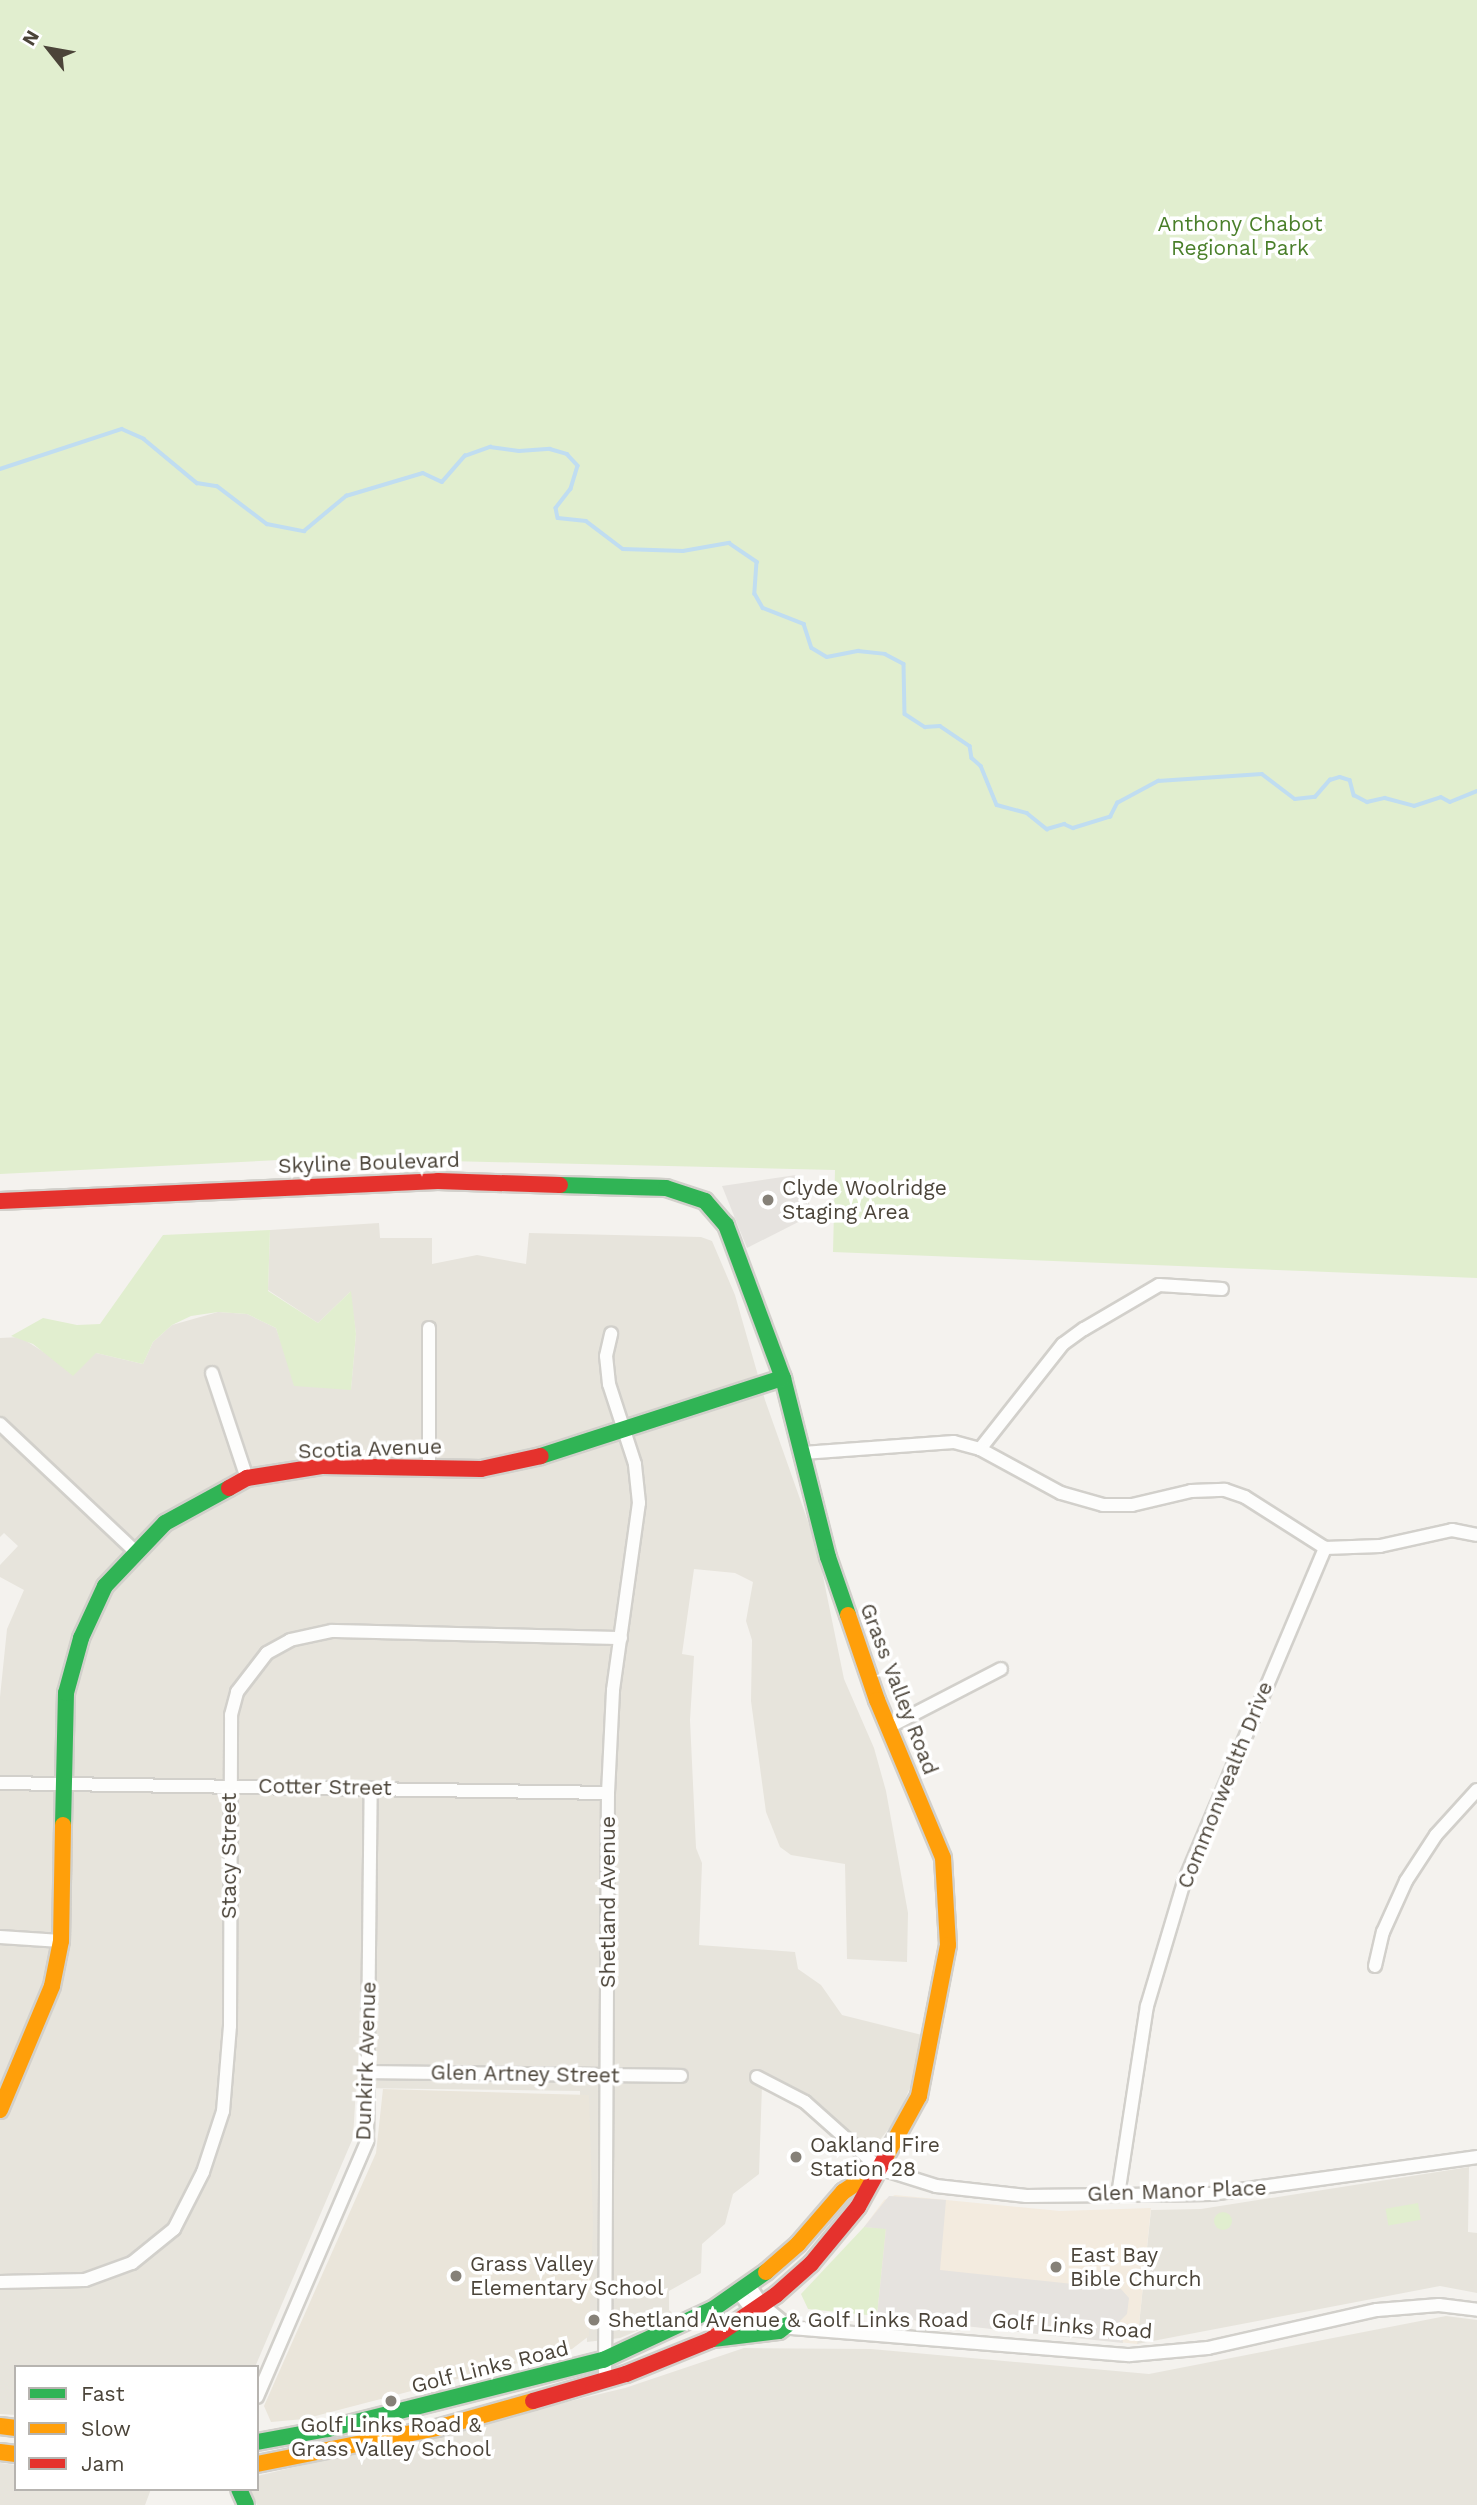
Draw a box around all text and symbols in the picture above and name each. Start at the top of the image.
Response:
north arrow [14,14,84,84]
text: N [17,26,44,50]
park label: Anthony Chabot Regional Park [1157,211,1323,261]
street label: Skyline Boulevard [278,1147,460,1179]
place label: Clyde Woolridge Staging Area [782,1175,947,1225]
marker: Clyde Woolridge Staging Area [760,1192,776,1208]
street label: Scotia Avenue [297,1434,443,1464]
street label: Grass Valley Road [855,1599,943,1779]
street label: Commonwealth Drive [1172,1678,1278,1892]
street label: Cotter Street [258,1773,392,1801]
street label: Stacy Street [216,1793,242,1919]
street label: Shetland Avenue [595,1816,621,1988]
street label: Dunkirk Avenue [351,1980,381,2142]
street label: Glen Artney Street [430,2060,620,2088]
place label: Oakland Fire Station 28 [810,2132,940,2182]
marker: Oakland Fire Station 28 [788,2149,804,2165]
street label: Glen Manor Place [1087,2175,1267,2207]
place label: East Bay Bible Church [1070,2242,1202,2292]
place label: Grass Valley Elementary School [470,2251,664,2301]
marker: East Bay Bible Church [1048,2259,1064,2275]
marker: Grass Valley Elementary School [448,2268,464,2284]
place label: Shetland Avenue & Golf Links Road [608,2307,970,2333]
street label: Golf Links Road [990,2308,1154,2344]
marker: Shetland Avenue & Golf Links Road [586,2312,602,2328]
street label: Golf Links Road [408,2335,572,2399]
legend [14,2365,259,2491]
text: Fast [81,2381,125,2406]
marker: Golf Links Road & Grass Valley School [383,2393,399,2409]
place label: Golf Links Road & Grass Valley School [290,2412,492,2462]
text: Slow [81,2416,131,2441]
text: Jam [81,2451,124,2476]

